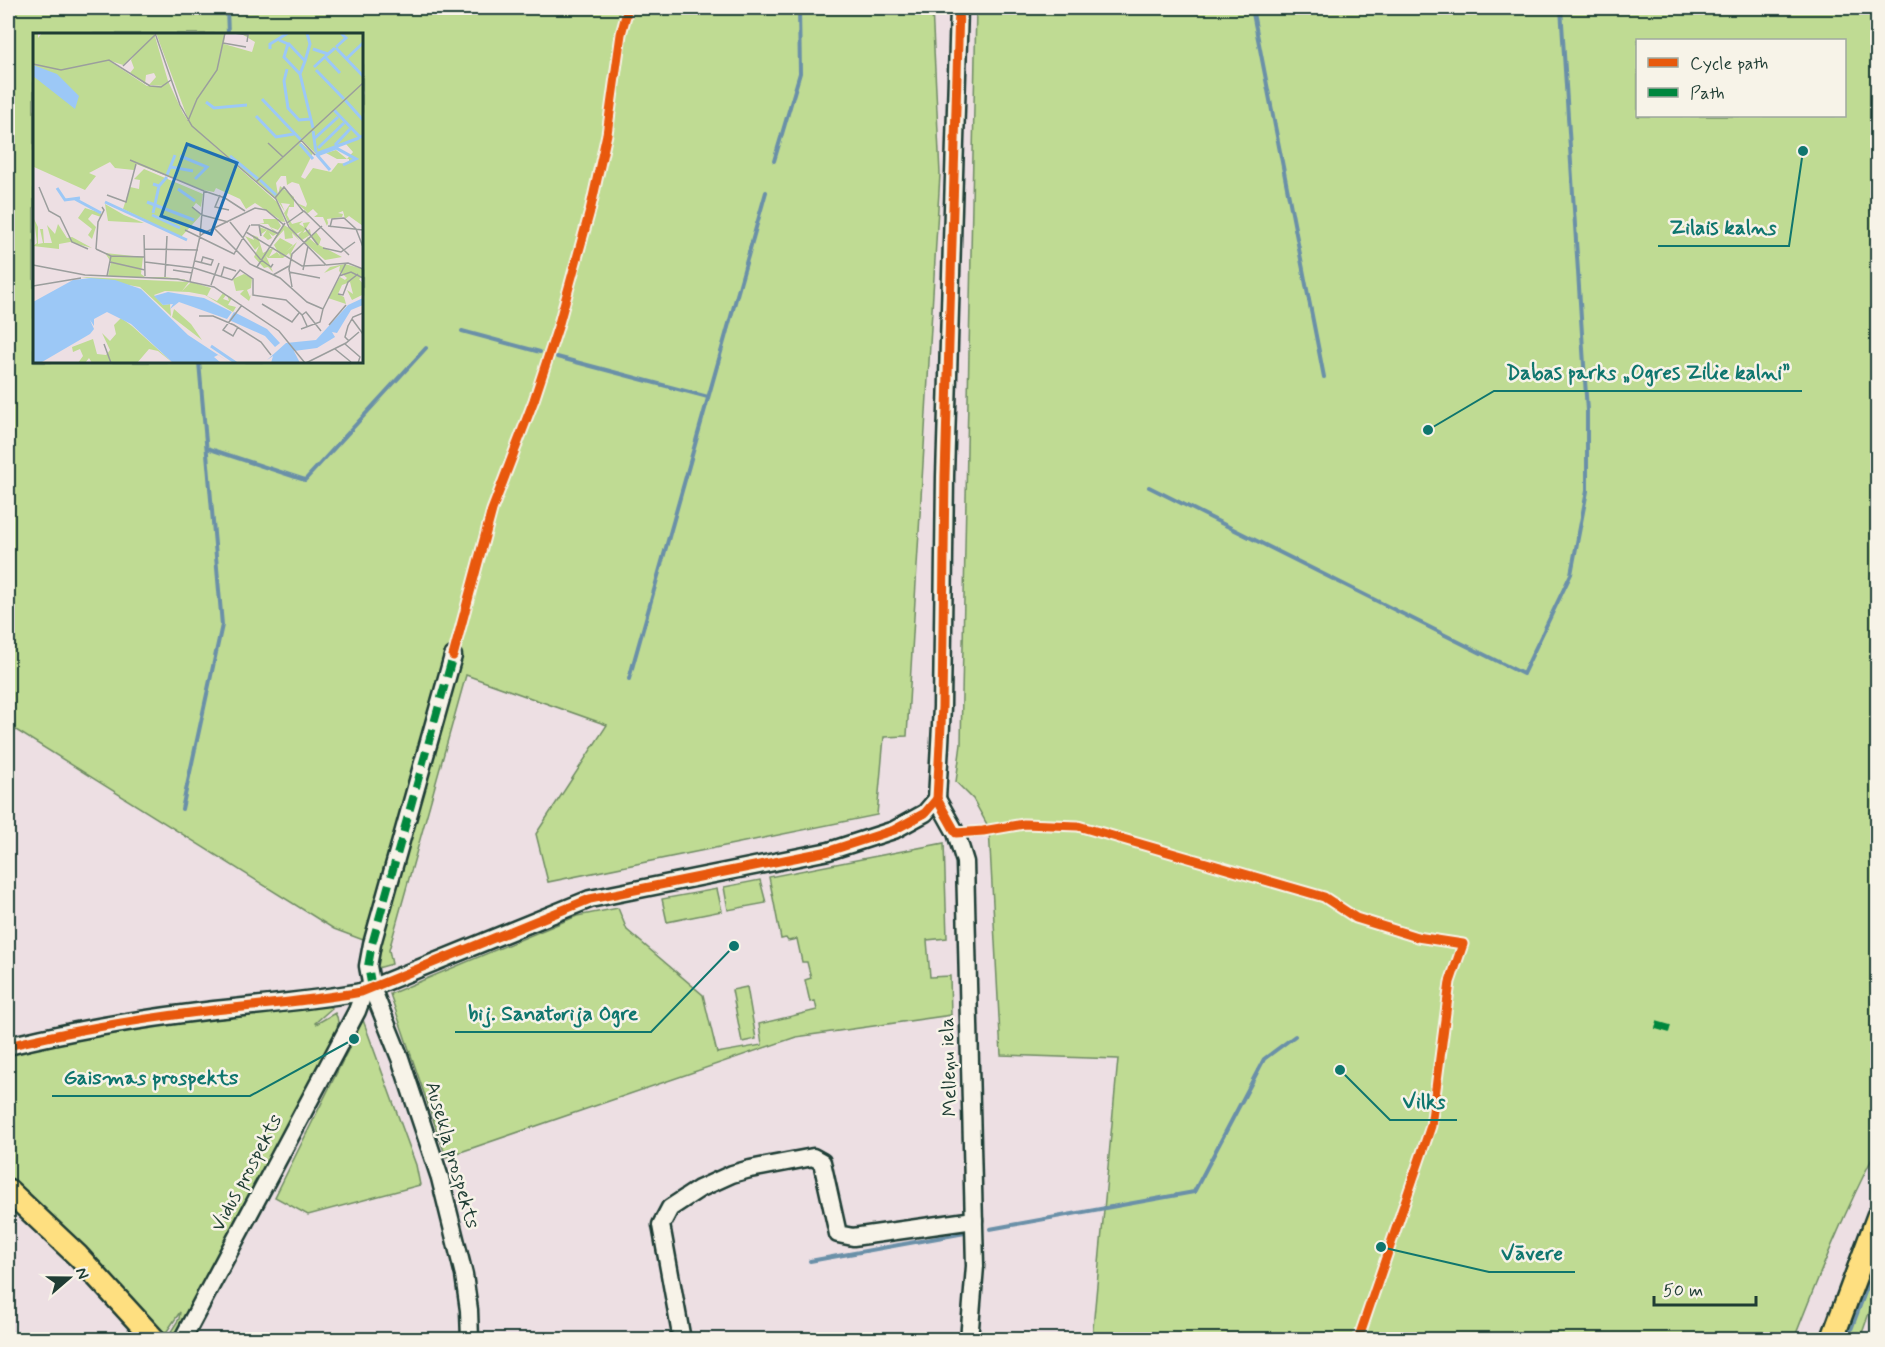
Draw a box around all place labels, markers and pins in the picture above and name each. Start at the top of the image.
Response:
callout: Zilais kalns [1658,207,1789,246]
callout: Dabas parks „Ogres Zilie kalni” [1494,352,1802,391]
callout: bij. Sanatorija Ogre [455,993,651,1032]
callout: Gaismas prospekts [52,1057,250,1096]
callout: Vilks [1390,1081,1457,1120]
callout: Vāvere [1489,1233,1575,1272]

